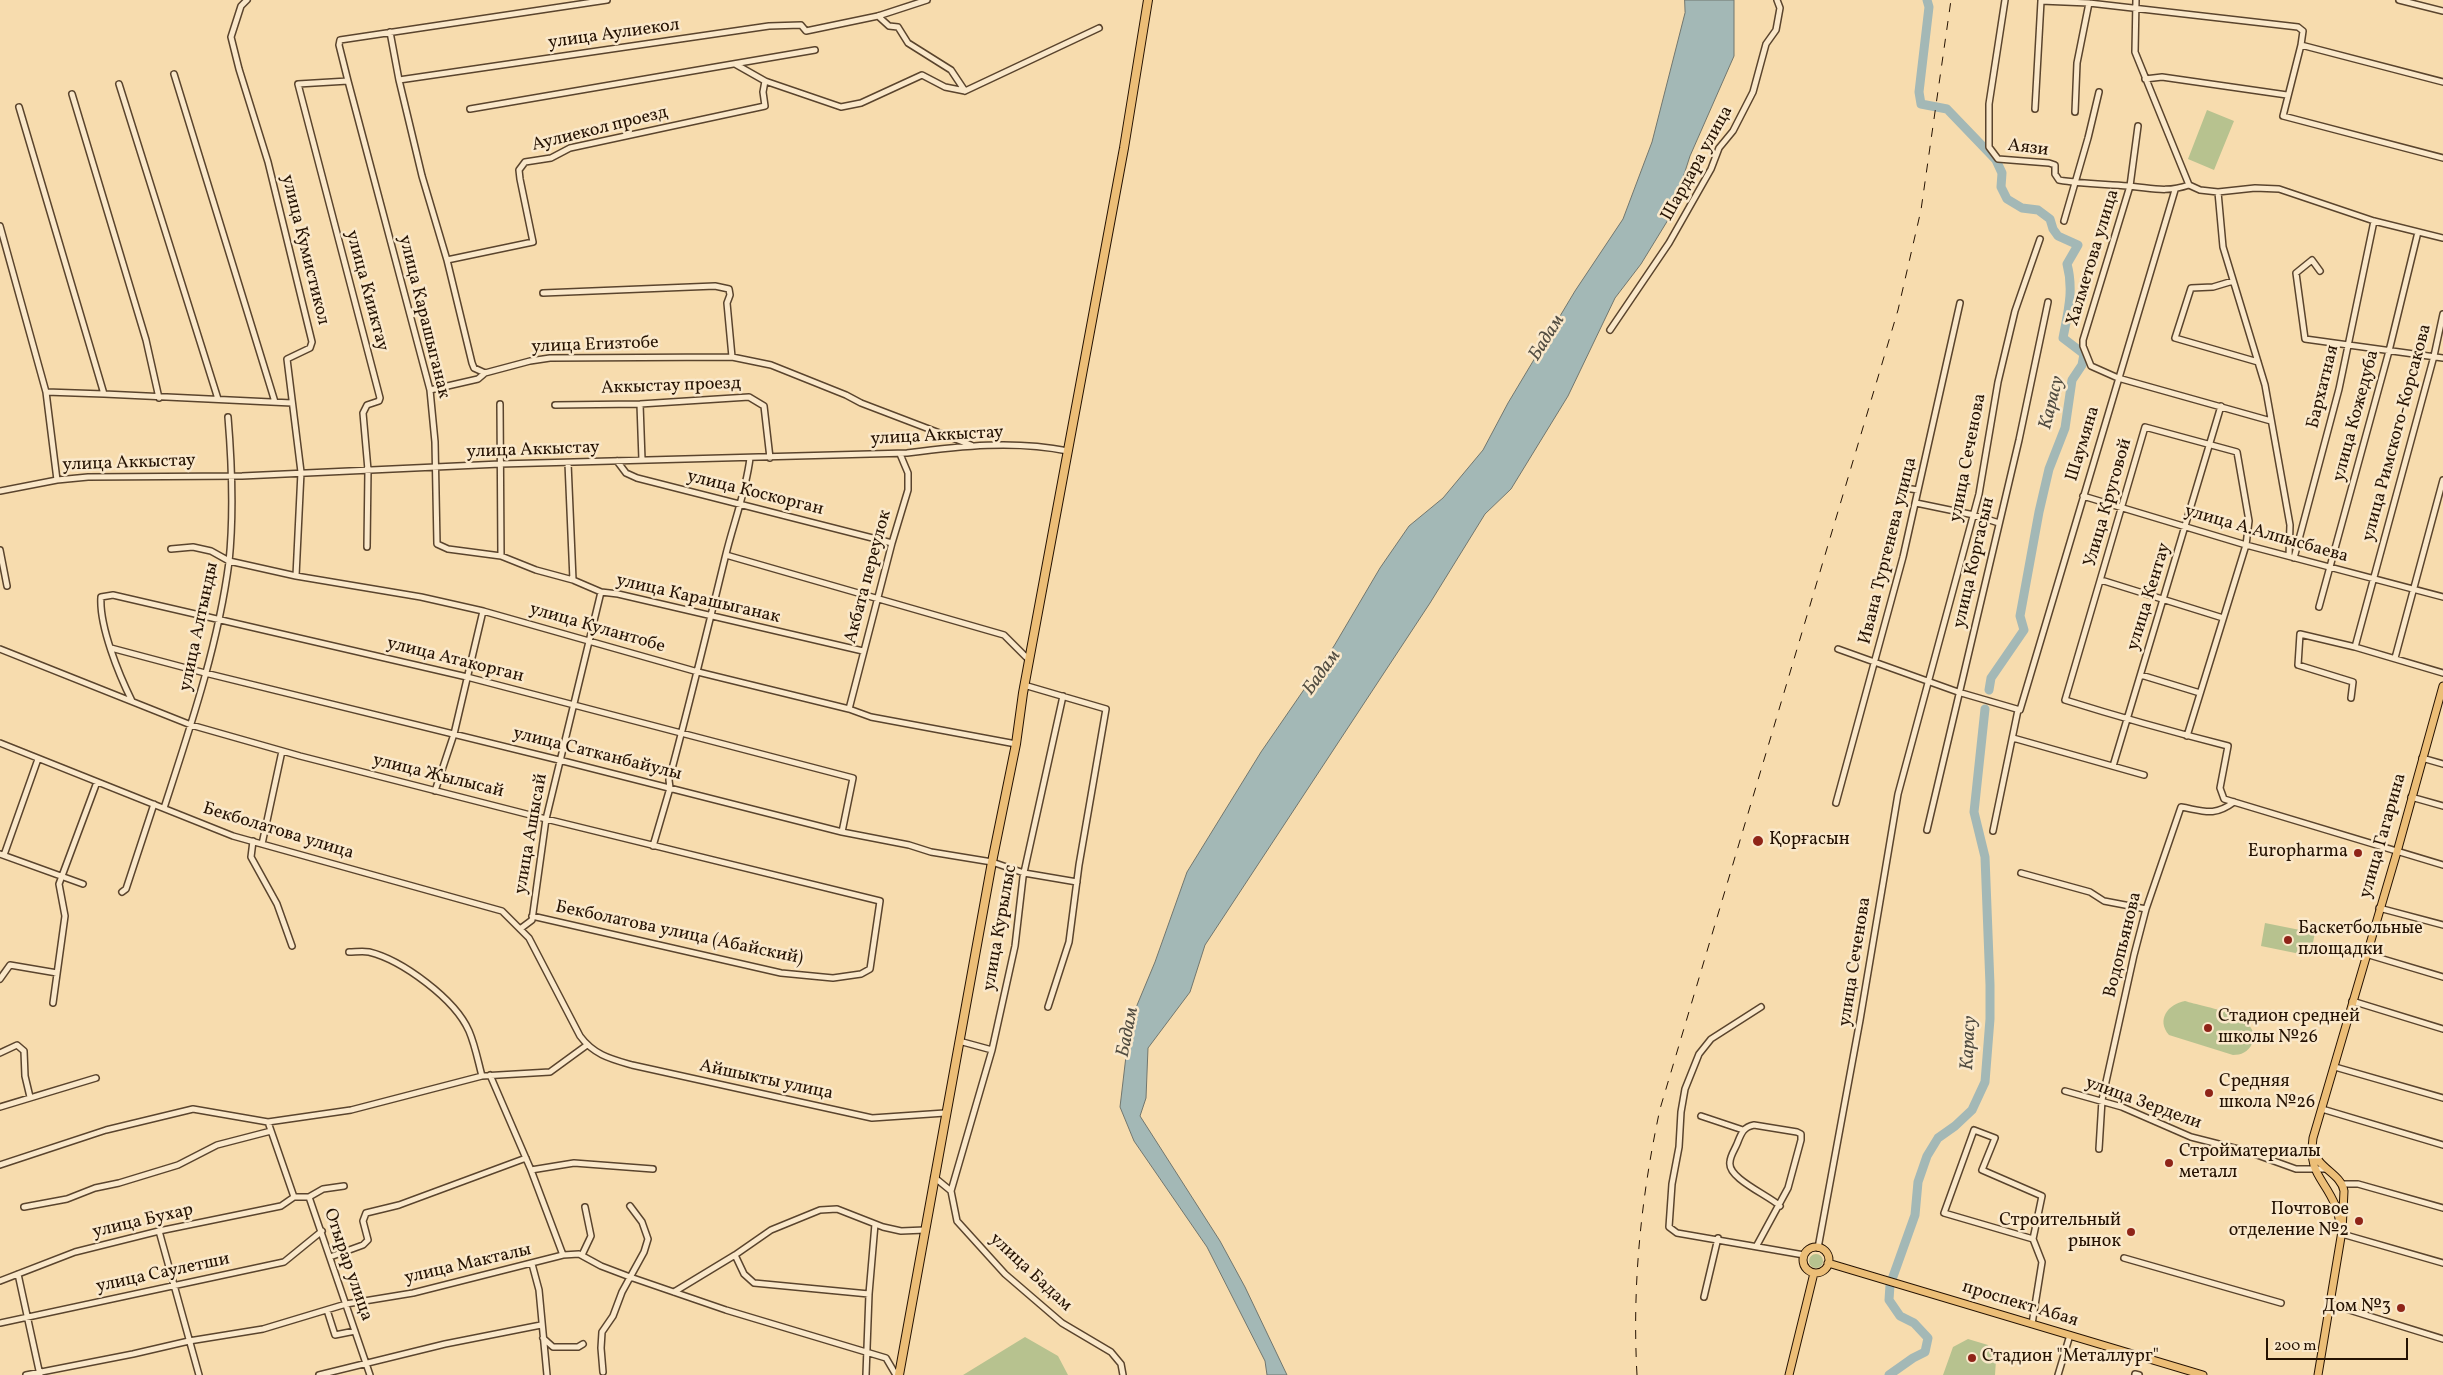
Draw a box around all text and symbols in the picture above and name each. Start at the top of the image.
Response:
street label: улица Аулиекол [547,15,681,55]
street label: Аулиекол проезд [530,103,670,157]
street label: Шардара улица [1657,103,1739,225]
street label: Аязи [2006,136,2050,162]
street label: улица Кумистикол [275,173,333,327]
street label: Халметова улица [2063,187,2125,329]
street label: улица Кииктау [339,228,393,354]
street label: улица Карашыганак [392,233,454,401]
water label: Бадам [1525,311,1571,365]
street label: улица Римского-Корсакова [2359,322,2437,544]
street label: улица Егизтобе [531,333,659,359]
street label: Бархатная [2303,343,2345,431]
street label: улица Кожедуба [2329,348,2385,484]
street label: Аккыстау проезд [601,374,741,400]
water label: Карасу [2035,374,2071,432]
street label: улица Сеченова [1946,392,1992,524]
street label: Шаумяна [2062,404,2106,484]
street label: улица Аккыстау [870,423,1004,451]
street label: Улица Круговой [2080,436,2138,570]
street label: улица Аккыстау [466,438,600,464]
street label: улица Аккыстау [62,451,196,477]
street label: Ивана Тургенева улица [1855,455,1923,647]
street label: улица Коскорган [685,467,825,521]
street label: улица Коргасын [1949,495,2001,631]
street label: улица А.Алпысбаева [2182,501,2350,569]
street label: Акбата переулок [841,508,897,646]
street label: улица Кентау [2123,541,2177,653]
street label: улица Алтынды [176,560,224,694]
street label: улица Карашыганак [614,571,782,629]
street label: улица Кулантобе [527,599,667,659]
street label: улица Атакорган [384,634,526,688]
water label: Бадам [1299,646,1347,700]
street label: улица Сатканбайулы [510,724,684,786]
street label: улица Жылысай [370,750,506,804]
street label: улица Гагарина [2356,771,2412,901]
street label: улица Ашысай [511,772,553,896]
street label: Бекболатова улица [200,799,356,865]
place label: Қорғасын [1769,830,1850,852]
marker: Қорғасын [1751,834,1765,848]
place label: Europharma [2248,842,2348,864]
marker: Europharma [2352,847,2364,859]
street label: улица Курылыс [979,863,1023,993]
street label: Водопьянова [2100,890,2148,1000]
street label: улица Сеченова [1835,896,1877,1028]
street label: Бекболатова улица (Абайский) [553,897,805,971]
place label: Баскетбольные площадки [2298,919,2423,962]
marker: Баскетбольные площадки [2282,934,2294,946]
water label: Бадам [1113,1005,1145,1059]
place label: Стадион средней школы №26 [2218,1007,2360,1050]
water label: Карасу [1957,1015,1983,1071]
marker: Стадион средней школы №26 [2202,1022,2214,1034]
street label: Айшыкты улица [697,1056,835,1106]
place label: Средняя школа №26 [2219,1072,2315,1114]
street label: улица Зердели [2082,1073,2204,1135]
marker: Средняя школа №26 [2203,1087,2215,1099]
place label: Стройматериалы металл [2179,1142,2321,1184]
marker: Стройматериалы металл [2163,1157,2175,1169]
street label: улица Бухар [91,1200,195,1244]
place label: Почтовое отделение №2 [2229,1200,2349,1242]
street label: Отырар улица [318,1206,376,1324]
place label: Строительный рынок [1999,1211,2121,1254]
marker: Почтовое отделение №2 [2353,1215,2365,1227]
marker: Строительный рынок [2125,1226,2137,1238]
street label: улица Бадам [984,1229,1076,1317]
street label: улица Макталы [402,1240,534,1290]
street label: улица Саулетши [94,1249,232,1299]
street label: проспект Абая [1959,1277,2081,1333]
place label: Дом №3 [2322,1297,2391,1319]
marker: Дом №3 [2395,1302,2407,1314]
scale bar [2268,1328,2410,1360]
text: 200 m [2274,1336,2317,1357]
place label: Стадион "Металлург" [1982,1347,2159,1369]
marker: Стадион "Металлург" [1966,1352,1978,1364]

